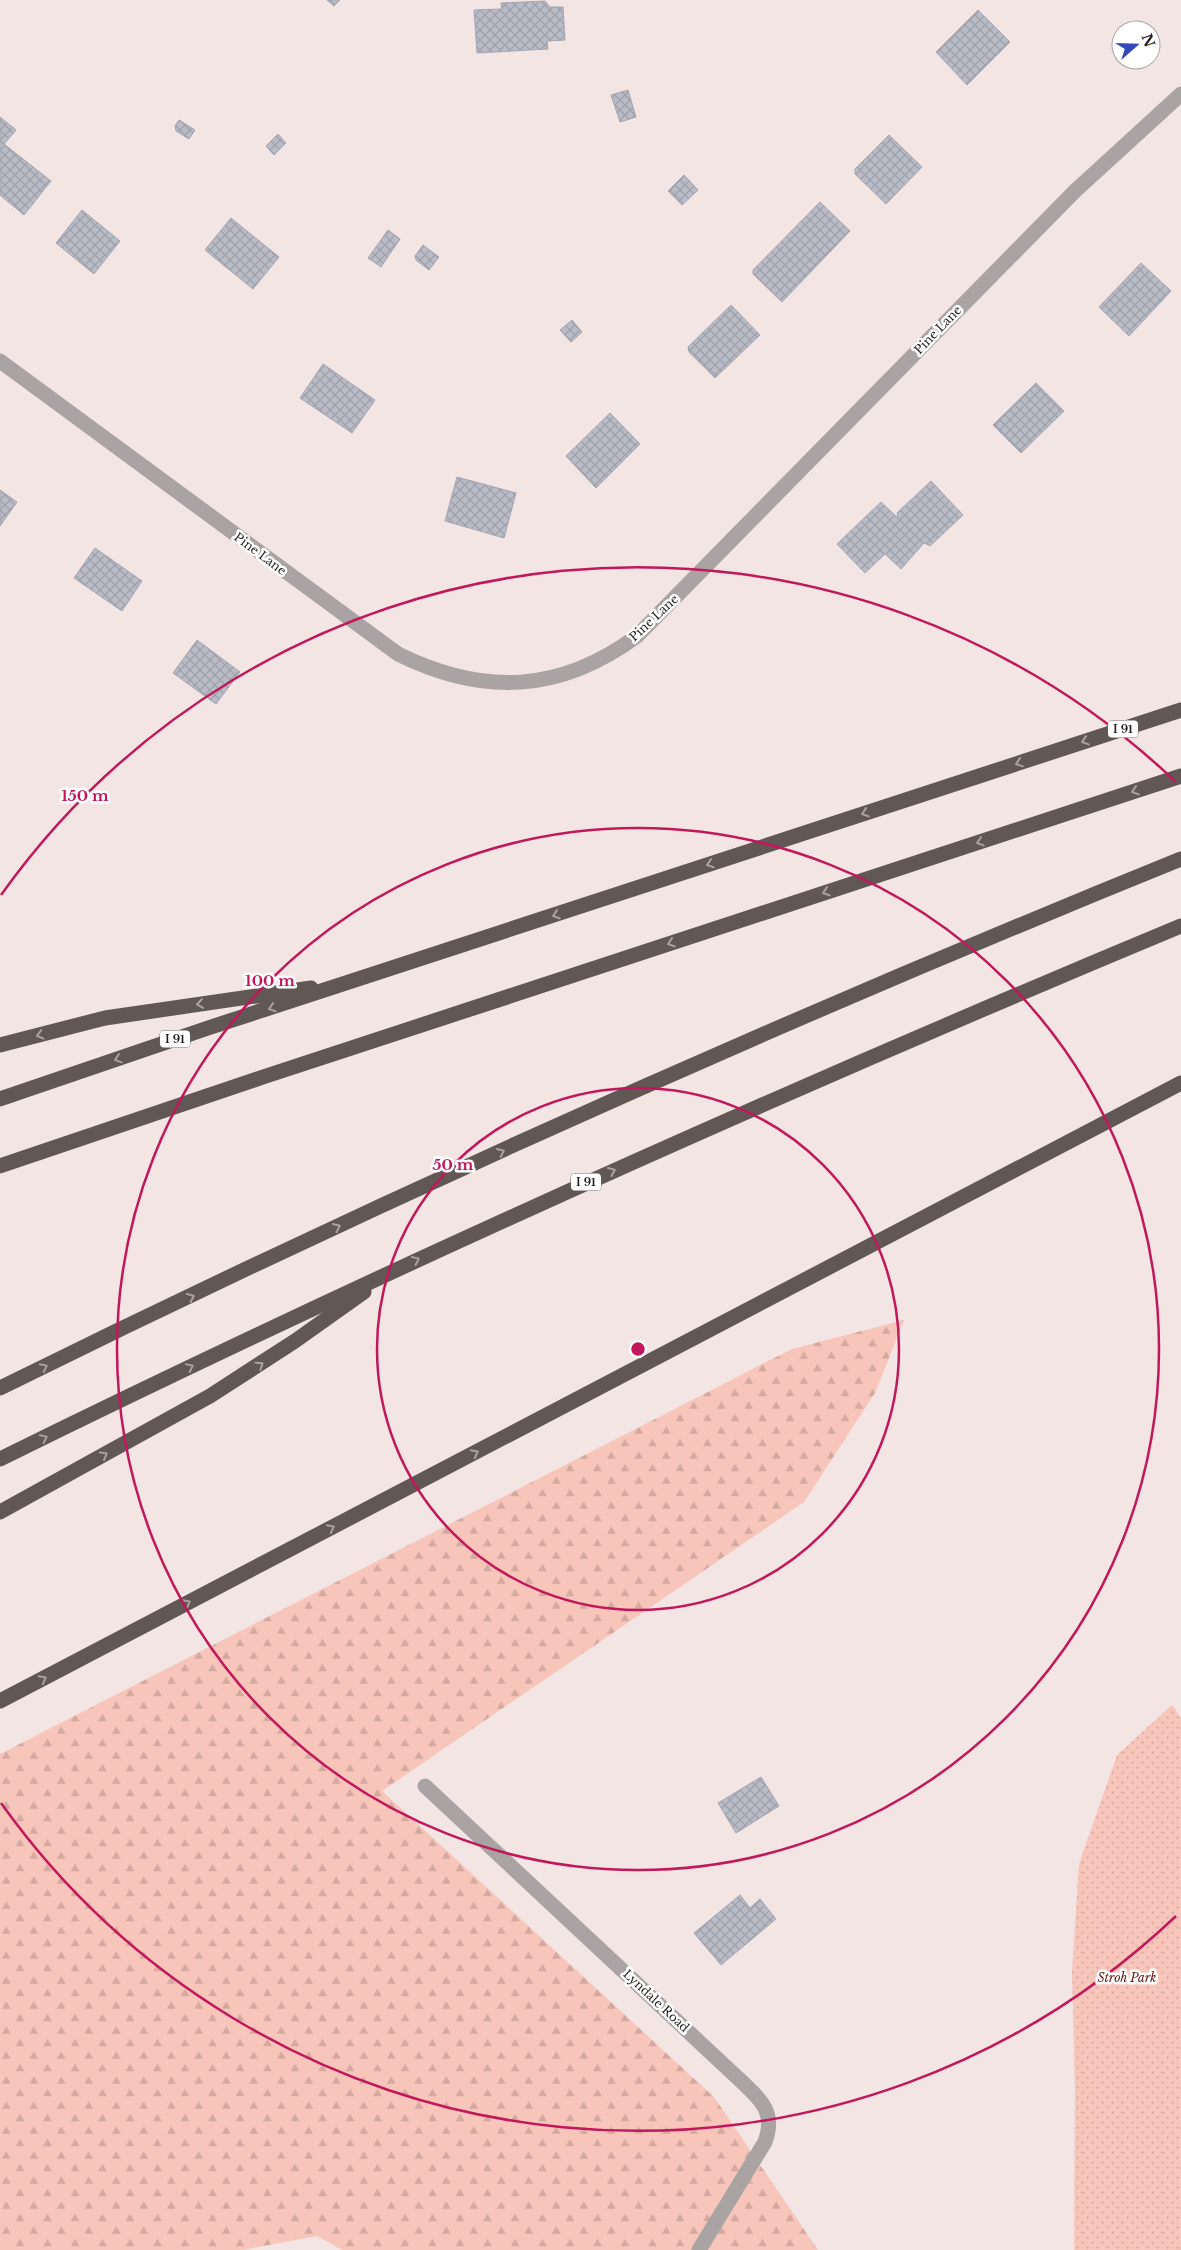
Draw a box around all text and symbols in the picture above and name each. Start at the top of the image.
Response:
north arrow [1111,20,1161,70]
text: N [1138,31,1159,50]
street label: Pine Lane [911,302,964,357]
street label: Pine Lane [231,529,289,578]
street label: Pine Lane [626,591,681,644]
road number: I 91 [1108,721,1138,738]
one-way arrow [1081,736,1089,746]
one-way arrow [1016,757,1024,767]
one-way arrow [1131,785,1139,795]
text: 150 m [61,786,109,805]
one-way arrow [861,808,870,818]
one-way arrow [977,836,985,846]
one-way arrow [707,858,715,868]
one-way arrow [822,887,831,897]
one-way arrow [552,909,561,919]
one-way arrow [668,937,676,947]
text: 100 m [245,971,295,990]
one-way arrow [195,998,203,1009]
one-way arrow [268,1002,277,1012]
one-way arrow [36,1029,45,1040]
road number: I 91 [160,1030,190,1048]
one-way arrow [114,1053,123,1063]
one-way arrow [496,1147,505,1158]
text: 50 m [433,1155,474,1174]
one-way arrow [607,1166,616,1177]
road number: I 91 [571,1174,601,1190]
one-way arrow [332,1224,341,1234]
one-way arrow [411,1256,420,1266]
one-way arrow [185,1293,194,1303]
centre of rings [629,1340,647,1358]
one-way arrow [254,1361,263,1371]
one-way arrow [39,1363,48,1373]
one-way arrow [185,1363,194,1373]
one-way arrow [39,1434,48,1444]
one-way arrow [470,1449,479,1459]
one-way arrow [99,1452,108,1462]
one-way arrow [326,1524,335,1534]
one-way arrow [182,1599,191,1609]
one-way arrow [38,1675,47,1685]
street label: Lyndale Road [620,1966,692,2035]
park label: Stroh Park [1097,1970,1157,1985]

